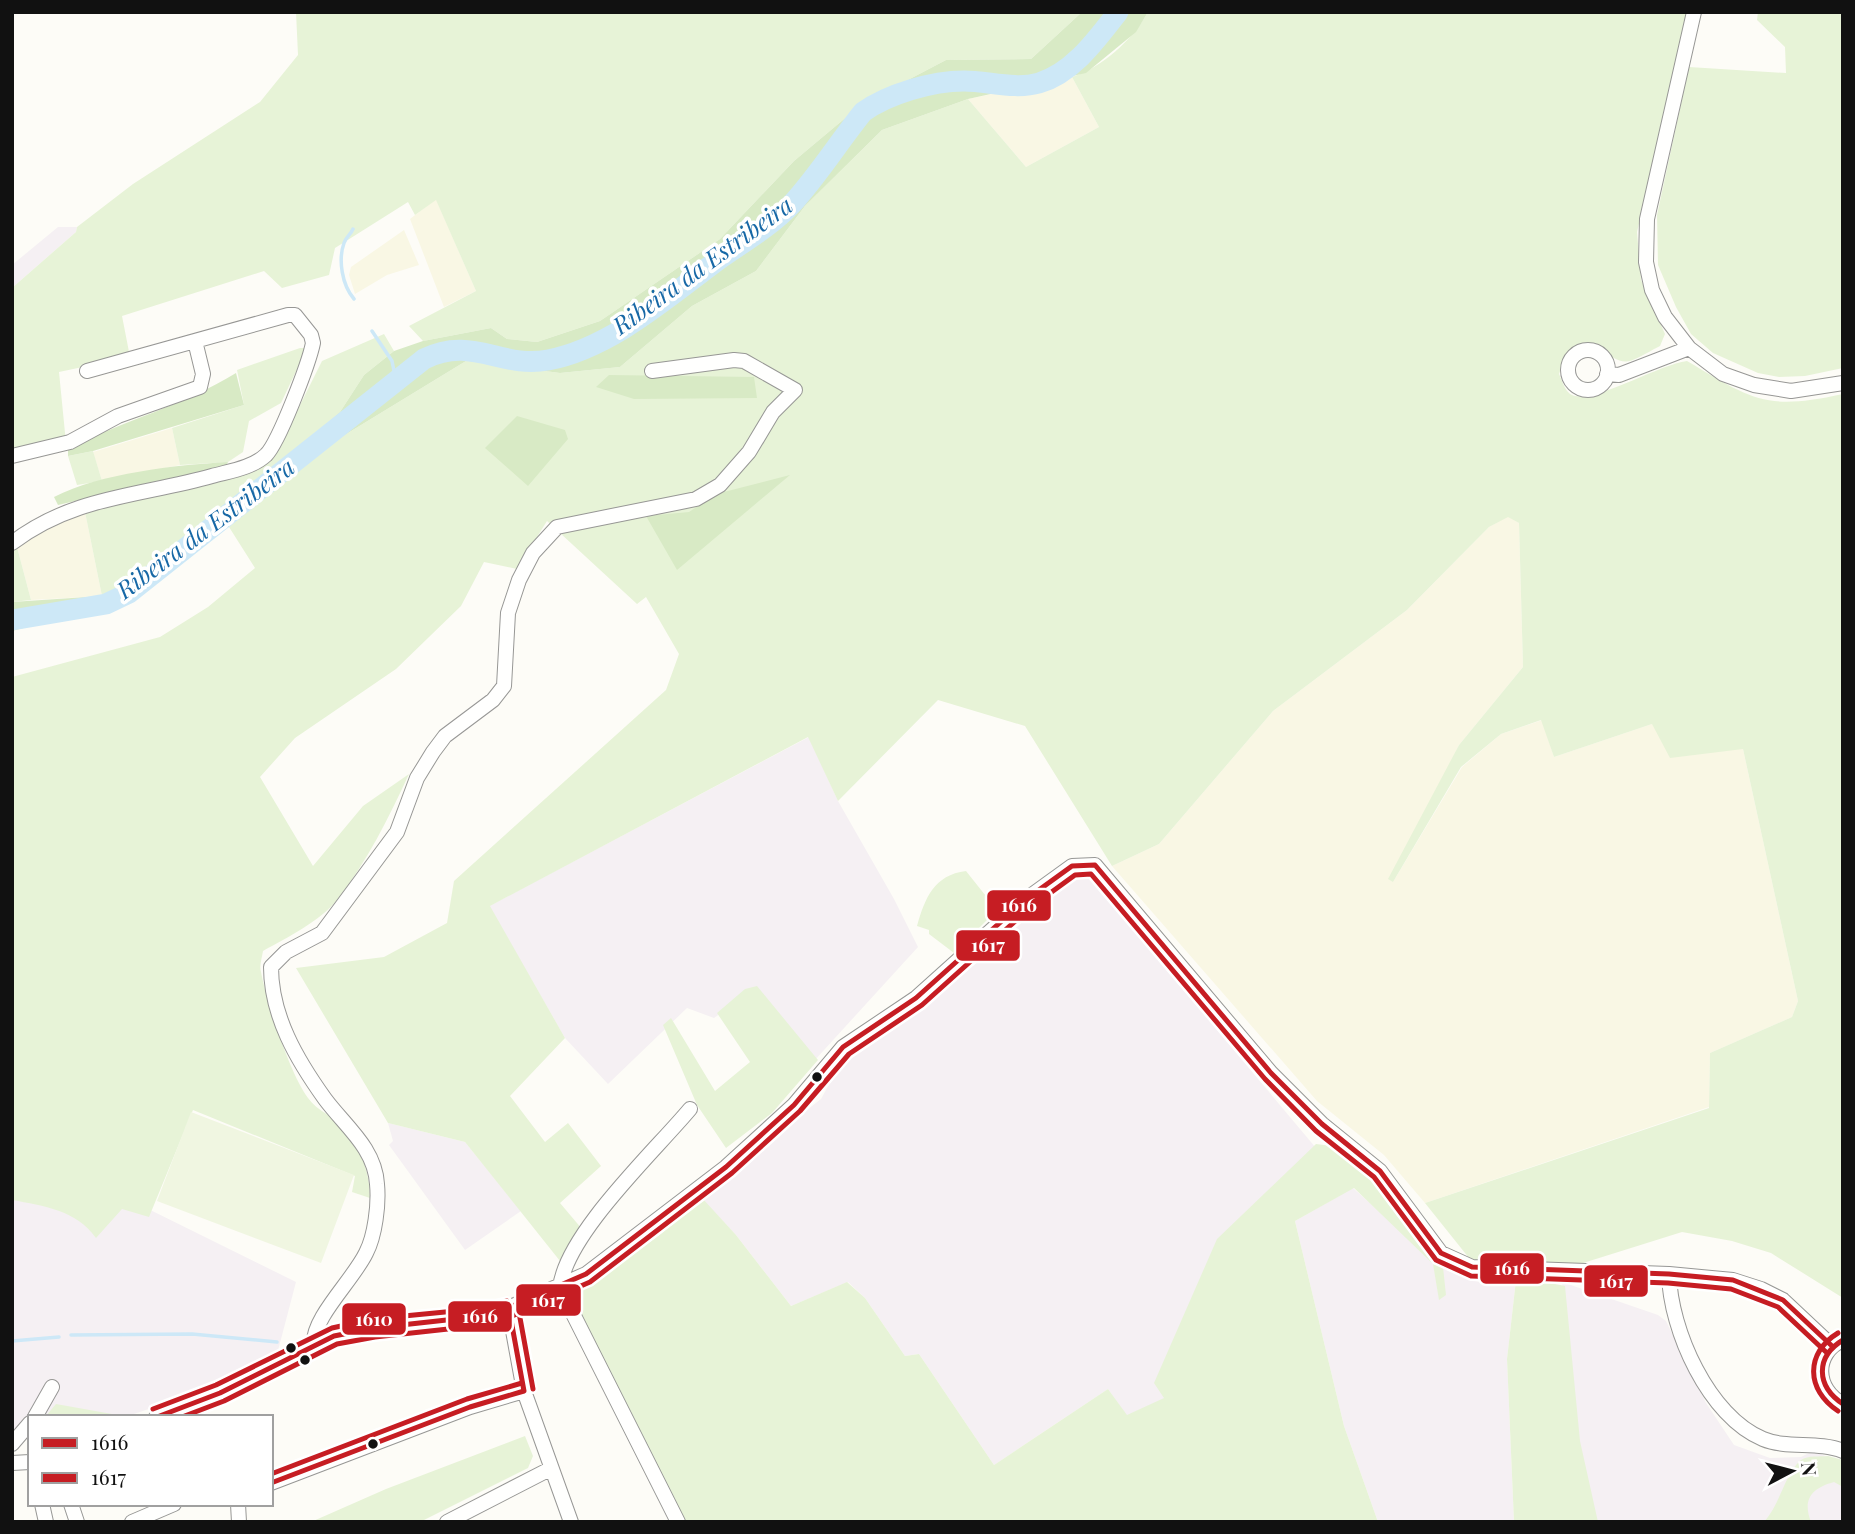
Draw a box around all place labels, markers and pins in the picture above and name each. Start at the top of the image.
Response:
unlabelled marker [810,1070,824,1084]
unlabelled marker [284,1341,298,1355]
unlabelled marker [298,1353,312,1367]
unlabelled marker [366,1437,380,1451]

